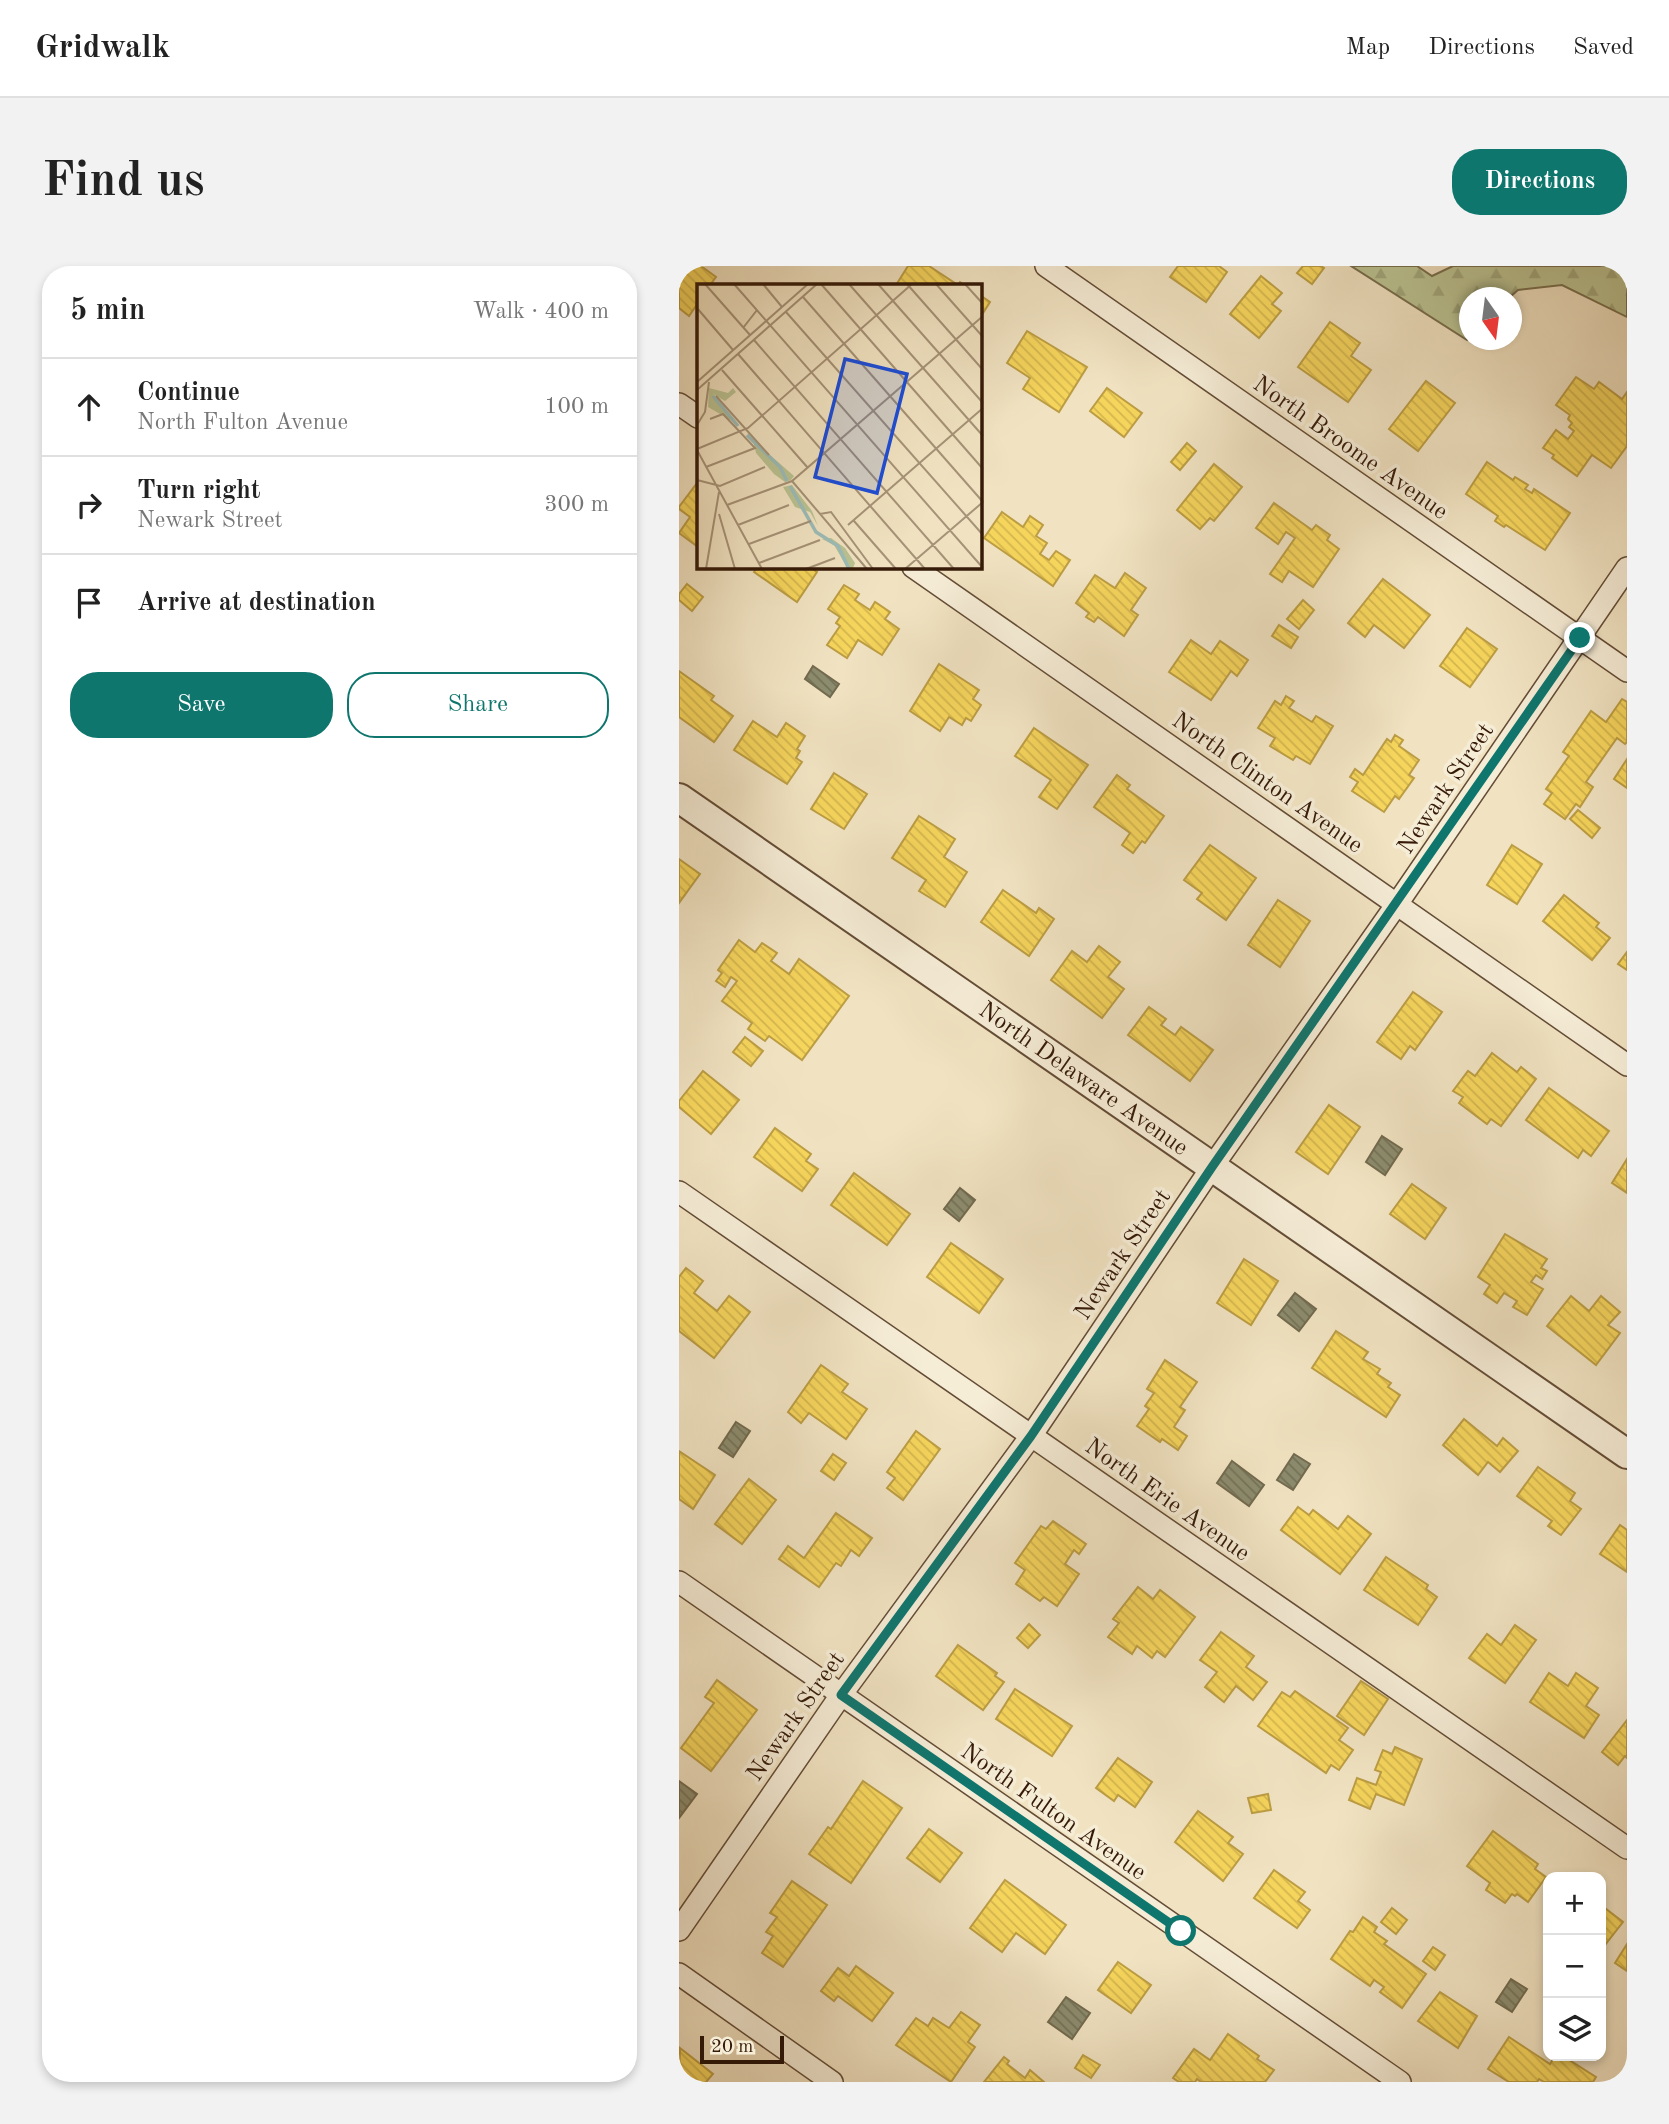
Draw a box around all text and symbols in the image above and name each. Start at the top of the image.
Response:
text: Gridwalk [35,32,170,65]
text: Map [1346,36,1390,60]
text: Directions [1428,36,1535,60]
text: Saved [1573,36,1634,60]
button: Directions [1452,149,1627,215]
text: Find us [42,158,205,207]
inset map [697,284,982,569]
north arrow [1459,287,1522,350]
text: 5 min [70,296,145,326]
text: Walk · 400 m [473,300,609,323]
street label: North Broome Avenue [1248,372,1452,525]
text: Continue [137,380,240,406]
icon: ahead [70,388,108,426]
text: 100 m [544,395,609,418]
text: North Fulton Avenue [137,411,348,434]
text: Turn right [137,478,260,504]
icon: right [70,486,108,524]
text: 300 m [544,493,609,516]
text: Newark Street [137,509,283,532]
icon: arrive [70,584,108,622]
text: Arrive at destination [137,590,376,616]
route end [1564,622,1595,653]
button: Save [70,672,333,738]
button: Share [347,672,609,738]
street label: North Clinton Avenue [1167,709,1367,858]
street label: Newark Street [1394,719,1499,859]
street label: North Delaware Avenue [974,998,1192,1161]
street label: Newark Street [1071,1185,1176,1325]
street label: North Erie Avenue [1080,1435,1254,1566]
street label: Newark Street [743,1648,850,1786]
street label: North Fulton Avenue [956,1740,1150,1886]
map controls [1543,1872,1606,2061]
button: + [1543,1872,1606,1935]
route start [1165,1915,1196,1946]
button: − [1543,1935,1606,1998]
button: layers [1543,1998,1606,2061]
scale bar [700,2033,784,2065]
text: 20 m [711,2038,753,2057]

